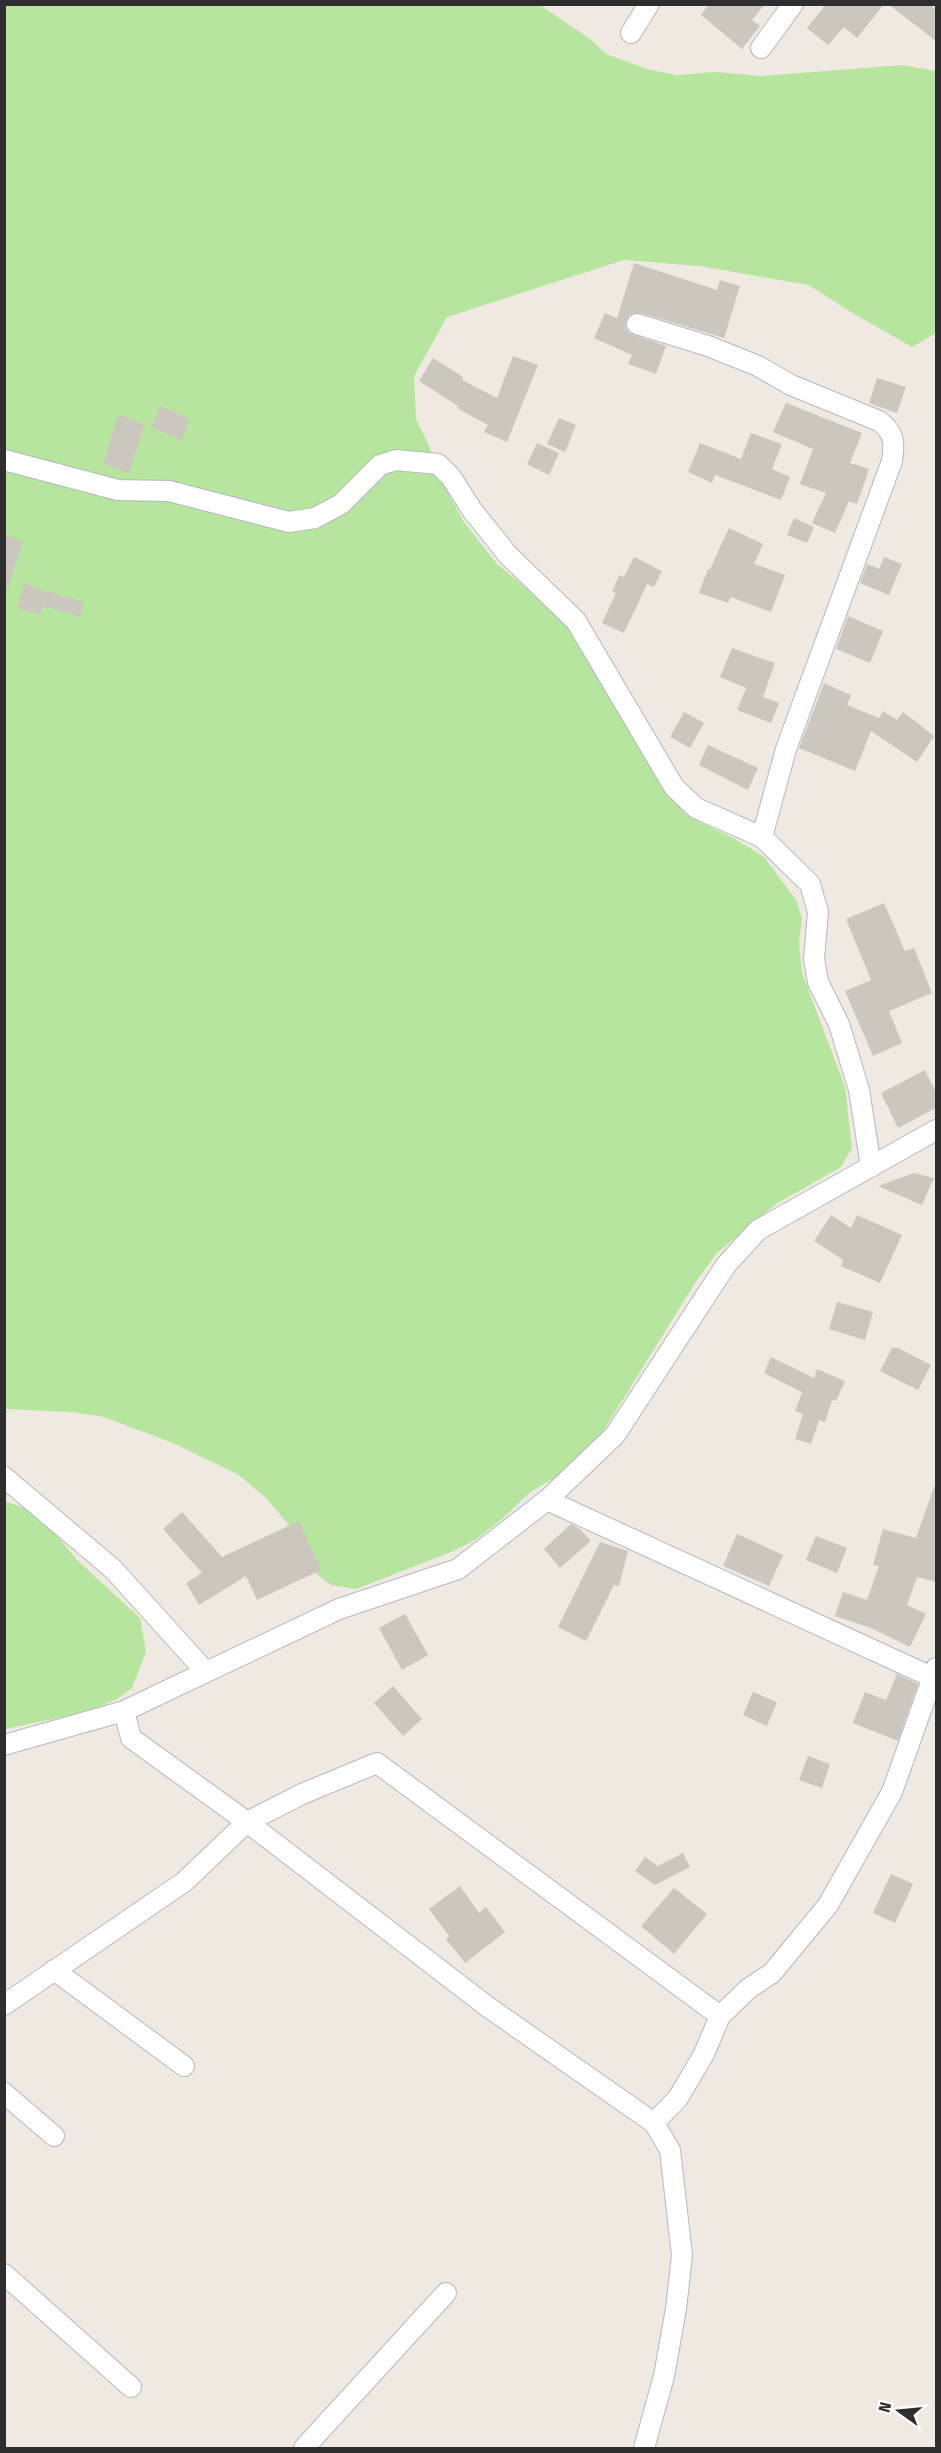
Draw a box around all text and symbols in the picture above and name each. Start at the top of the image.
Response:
north arrow [869,2381,929,2441]
text: N [875,2400,895,2414]

